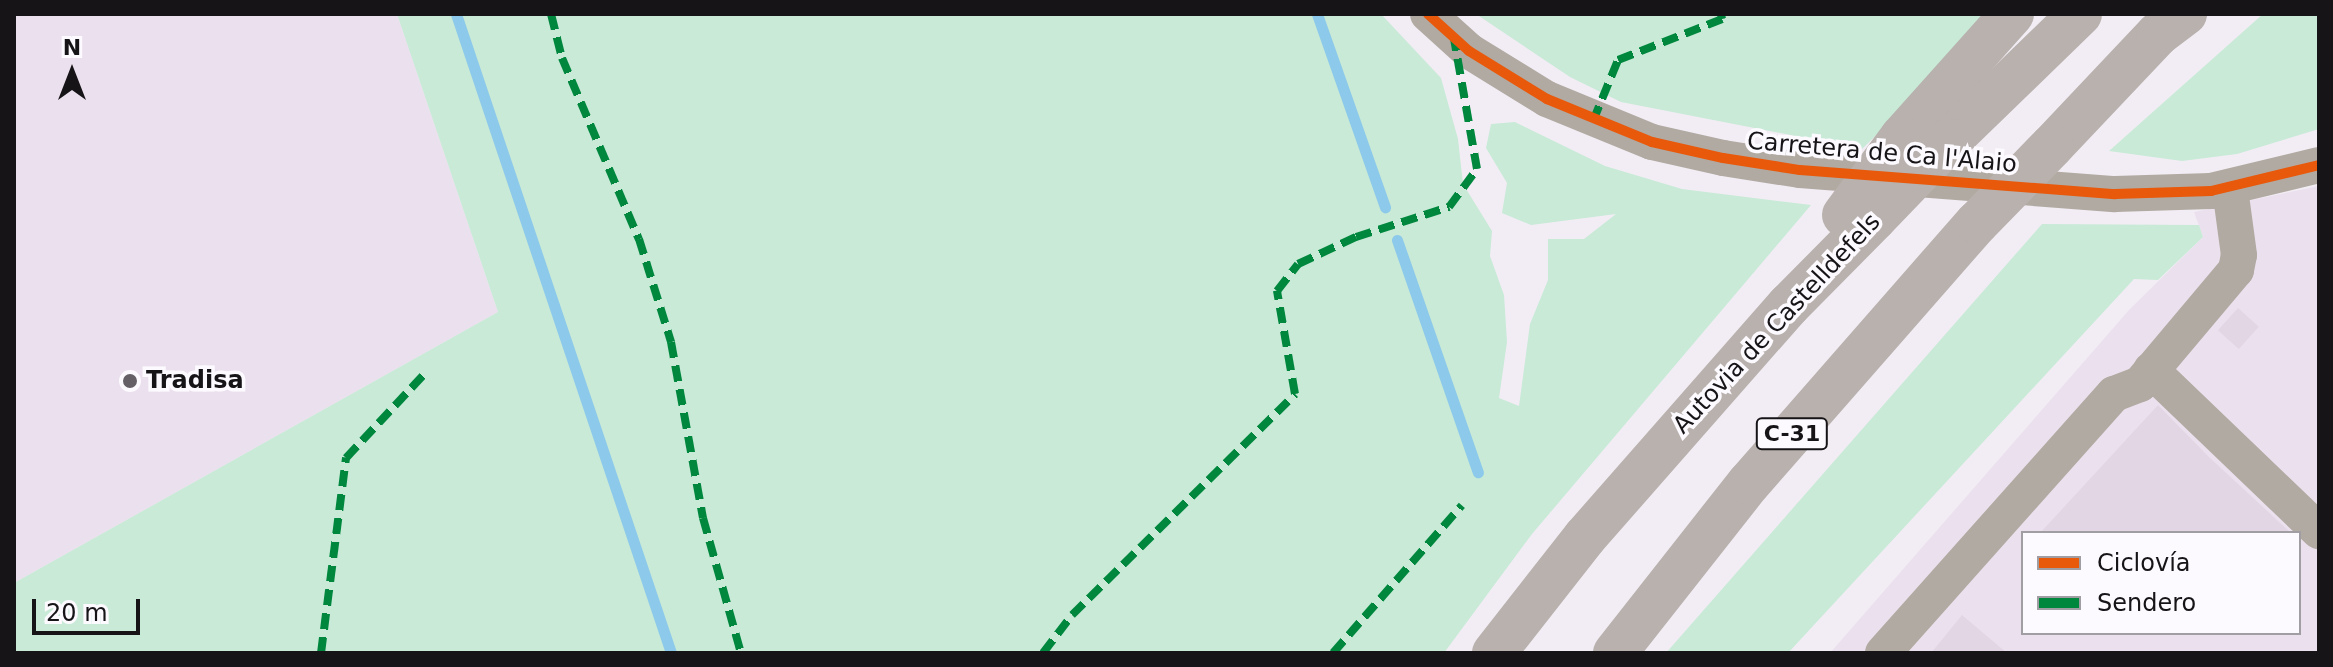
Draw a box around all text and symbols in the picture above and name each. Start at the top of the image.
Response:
north arrow [32,32,112,112]
text: N [63,35,81,60]
street label: Carretera de Ca l'Alaio [1746,127,2018,179]
street label: Autovia de Castelldefels [1667,208,1887,440]
place label: Tradisa [146,367,244,395]
marker: Tradisa [121,372,139,390]
road number: C-31 [1754,416,1830,452]
legend [2021,531,2301,635]
text: Ciclovía [2097,549,2191,577]
scale bar [36,583,144,633]
text: Sendero [2097,589,2196,617]
text: 20 m [46,599,108,627]

